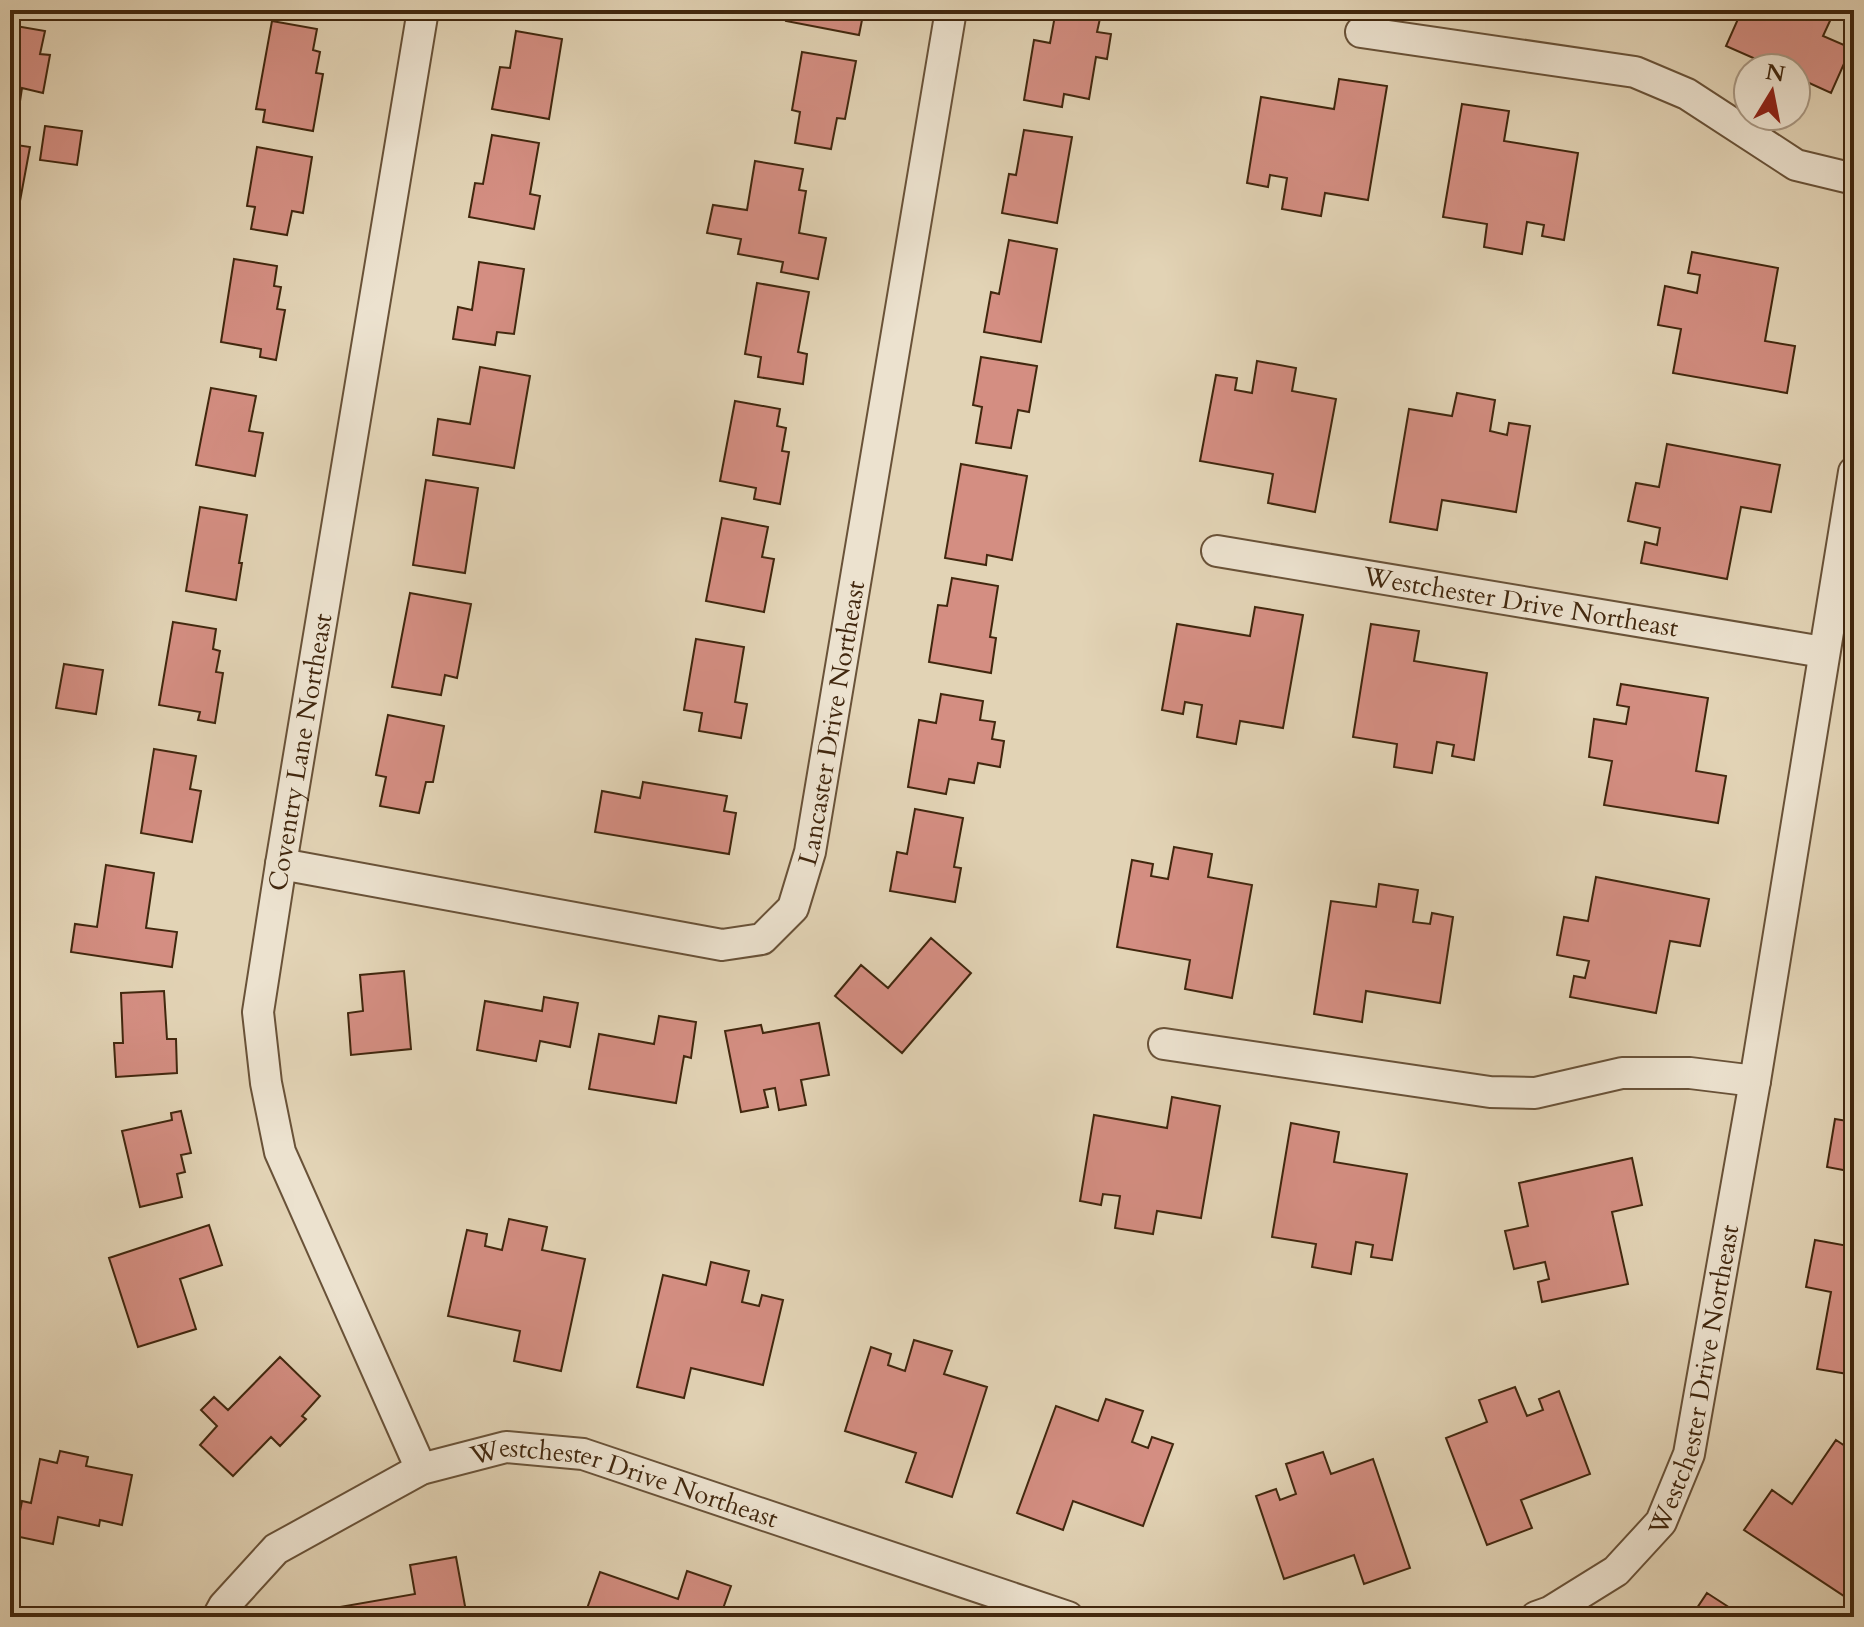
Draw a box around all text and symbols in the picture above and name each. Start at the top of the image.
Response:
north arrow [1732,52,1812,132]
text: N [1763,57,1787,90]
street label: Westchester Drive Northeast [1360,559,1681,646]
street label: Lancaster Drive Northeast [790,578,873,870]
street label: Coventry Lane Northeast [260,611,340,893]
street label: Westchester Drive Northeast [1640,1222,1747,1541]
street label: Westchester Drive Northeast [465,1430,783,1536]

